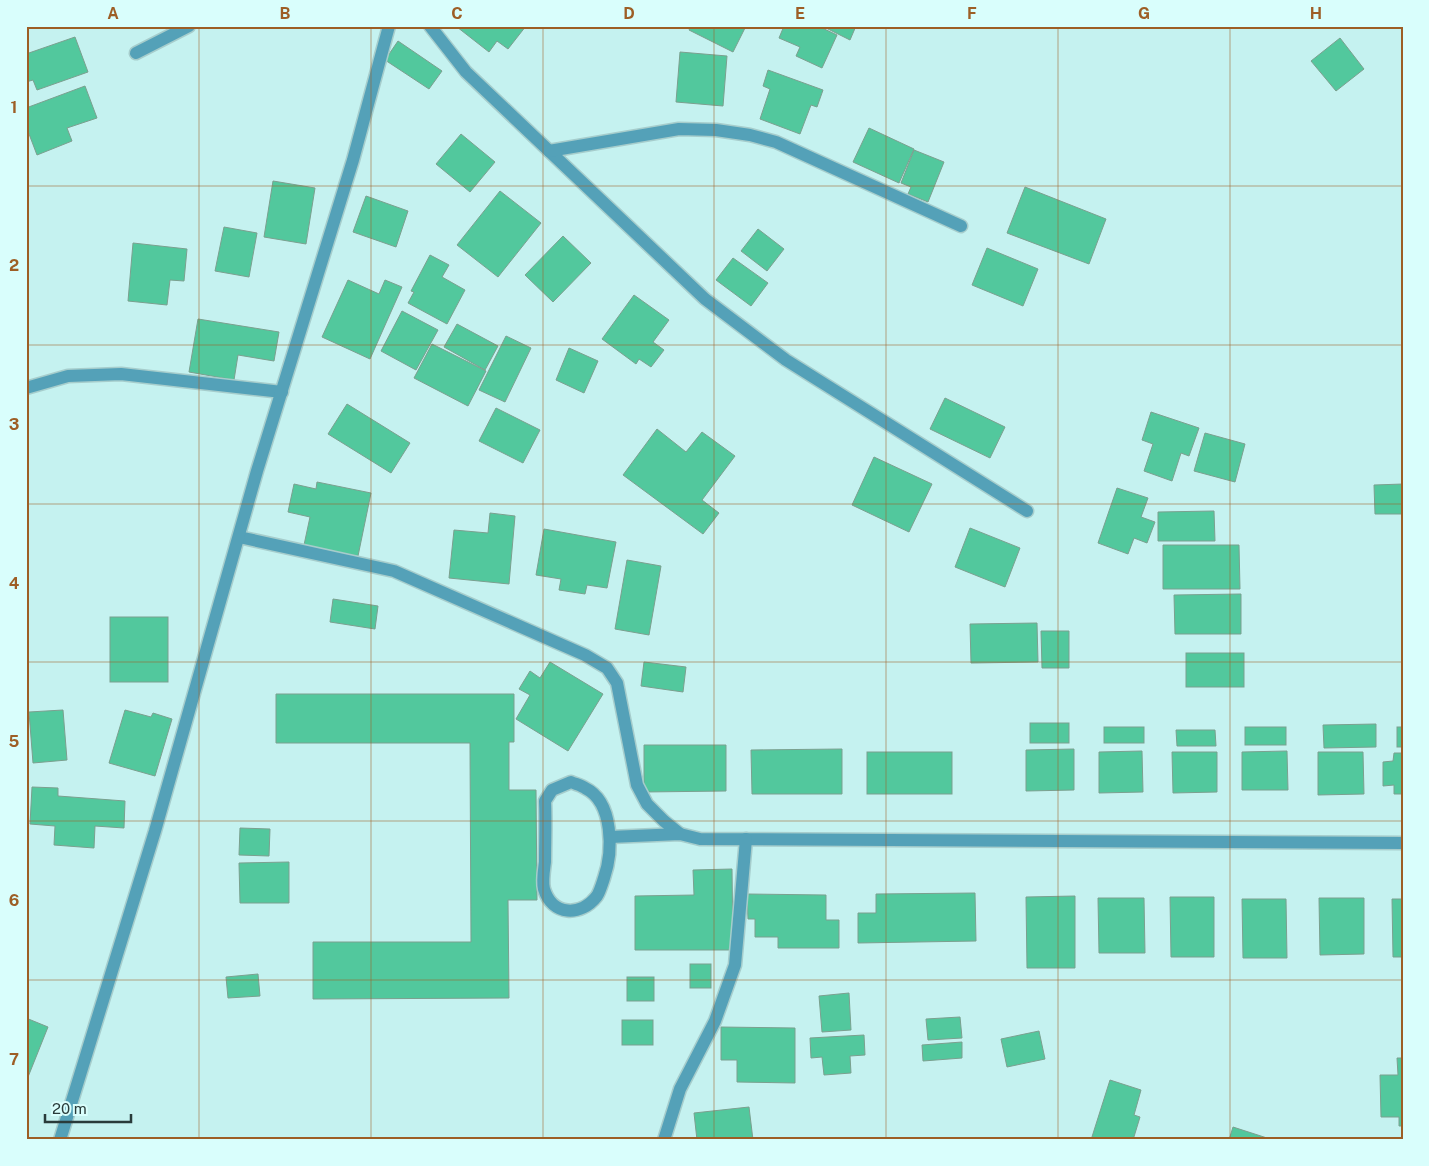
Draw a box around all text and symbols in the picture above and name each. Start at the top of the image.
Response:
text: A [107,4,119,23]
text: B [280,4,291,23]
text: C [451,4,463,23]
text: D [623,4,635,23]
text: E [795,4,805,23]
text: F [967,4,977,23]
text: G [1138,4,1150,23]
text: H [1310,4,1322,23]
text: 1 [11,98,17,117]
text: 2 [9,256,19,275]
text: 3 [9,415,19,434]
text: 4 [9,574,20,593]
text: 5 [9,732,20,751]
text: 6 [9,891,19,910]
text: 7 [9,1050,19,1069]
scale bar [45,1091,131,1123]
text: 20 m [52,1100,87,1117]

